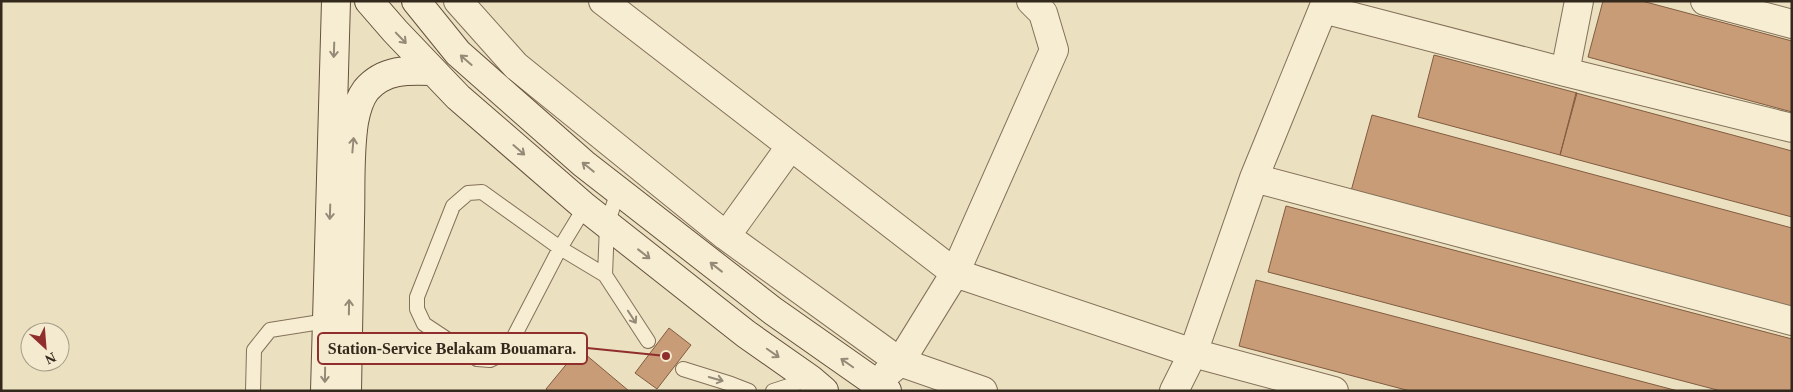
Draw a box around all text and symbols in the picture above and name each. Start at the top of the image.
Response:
one-way arrow [395,32,407,45]
one-way arrow [330,42,339,58]
one-way arrow [459,54,472,66]
one-way arrow [348,137,357,153]
one-way arrow [512,144,525,155]
one-way arrow [582,162,595,173]
one-way arrow [325,204,335,220]
one-way arrow [637,249,651,259]
one-way arrow [710,262,723,273]
one-way arrow [344,299,354,316]
one-way arrow [627,310,638,324]
north arrow [20,322,70,372]
callout: Station-Service Belakam Bouamara. [318,333,587,364]
text: Station-Service Belakam Bouamara. [328,340,576,357]
one-way arrow [765,348,779,358]
text: N [43,349,58,367]
one-way arrow [840,358,854,368]
one-way arrow [321,367,330,383]
one-way arrow [708,375,724,385]

